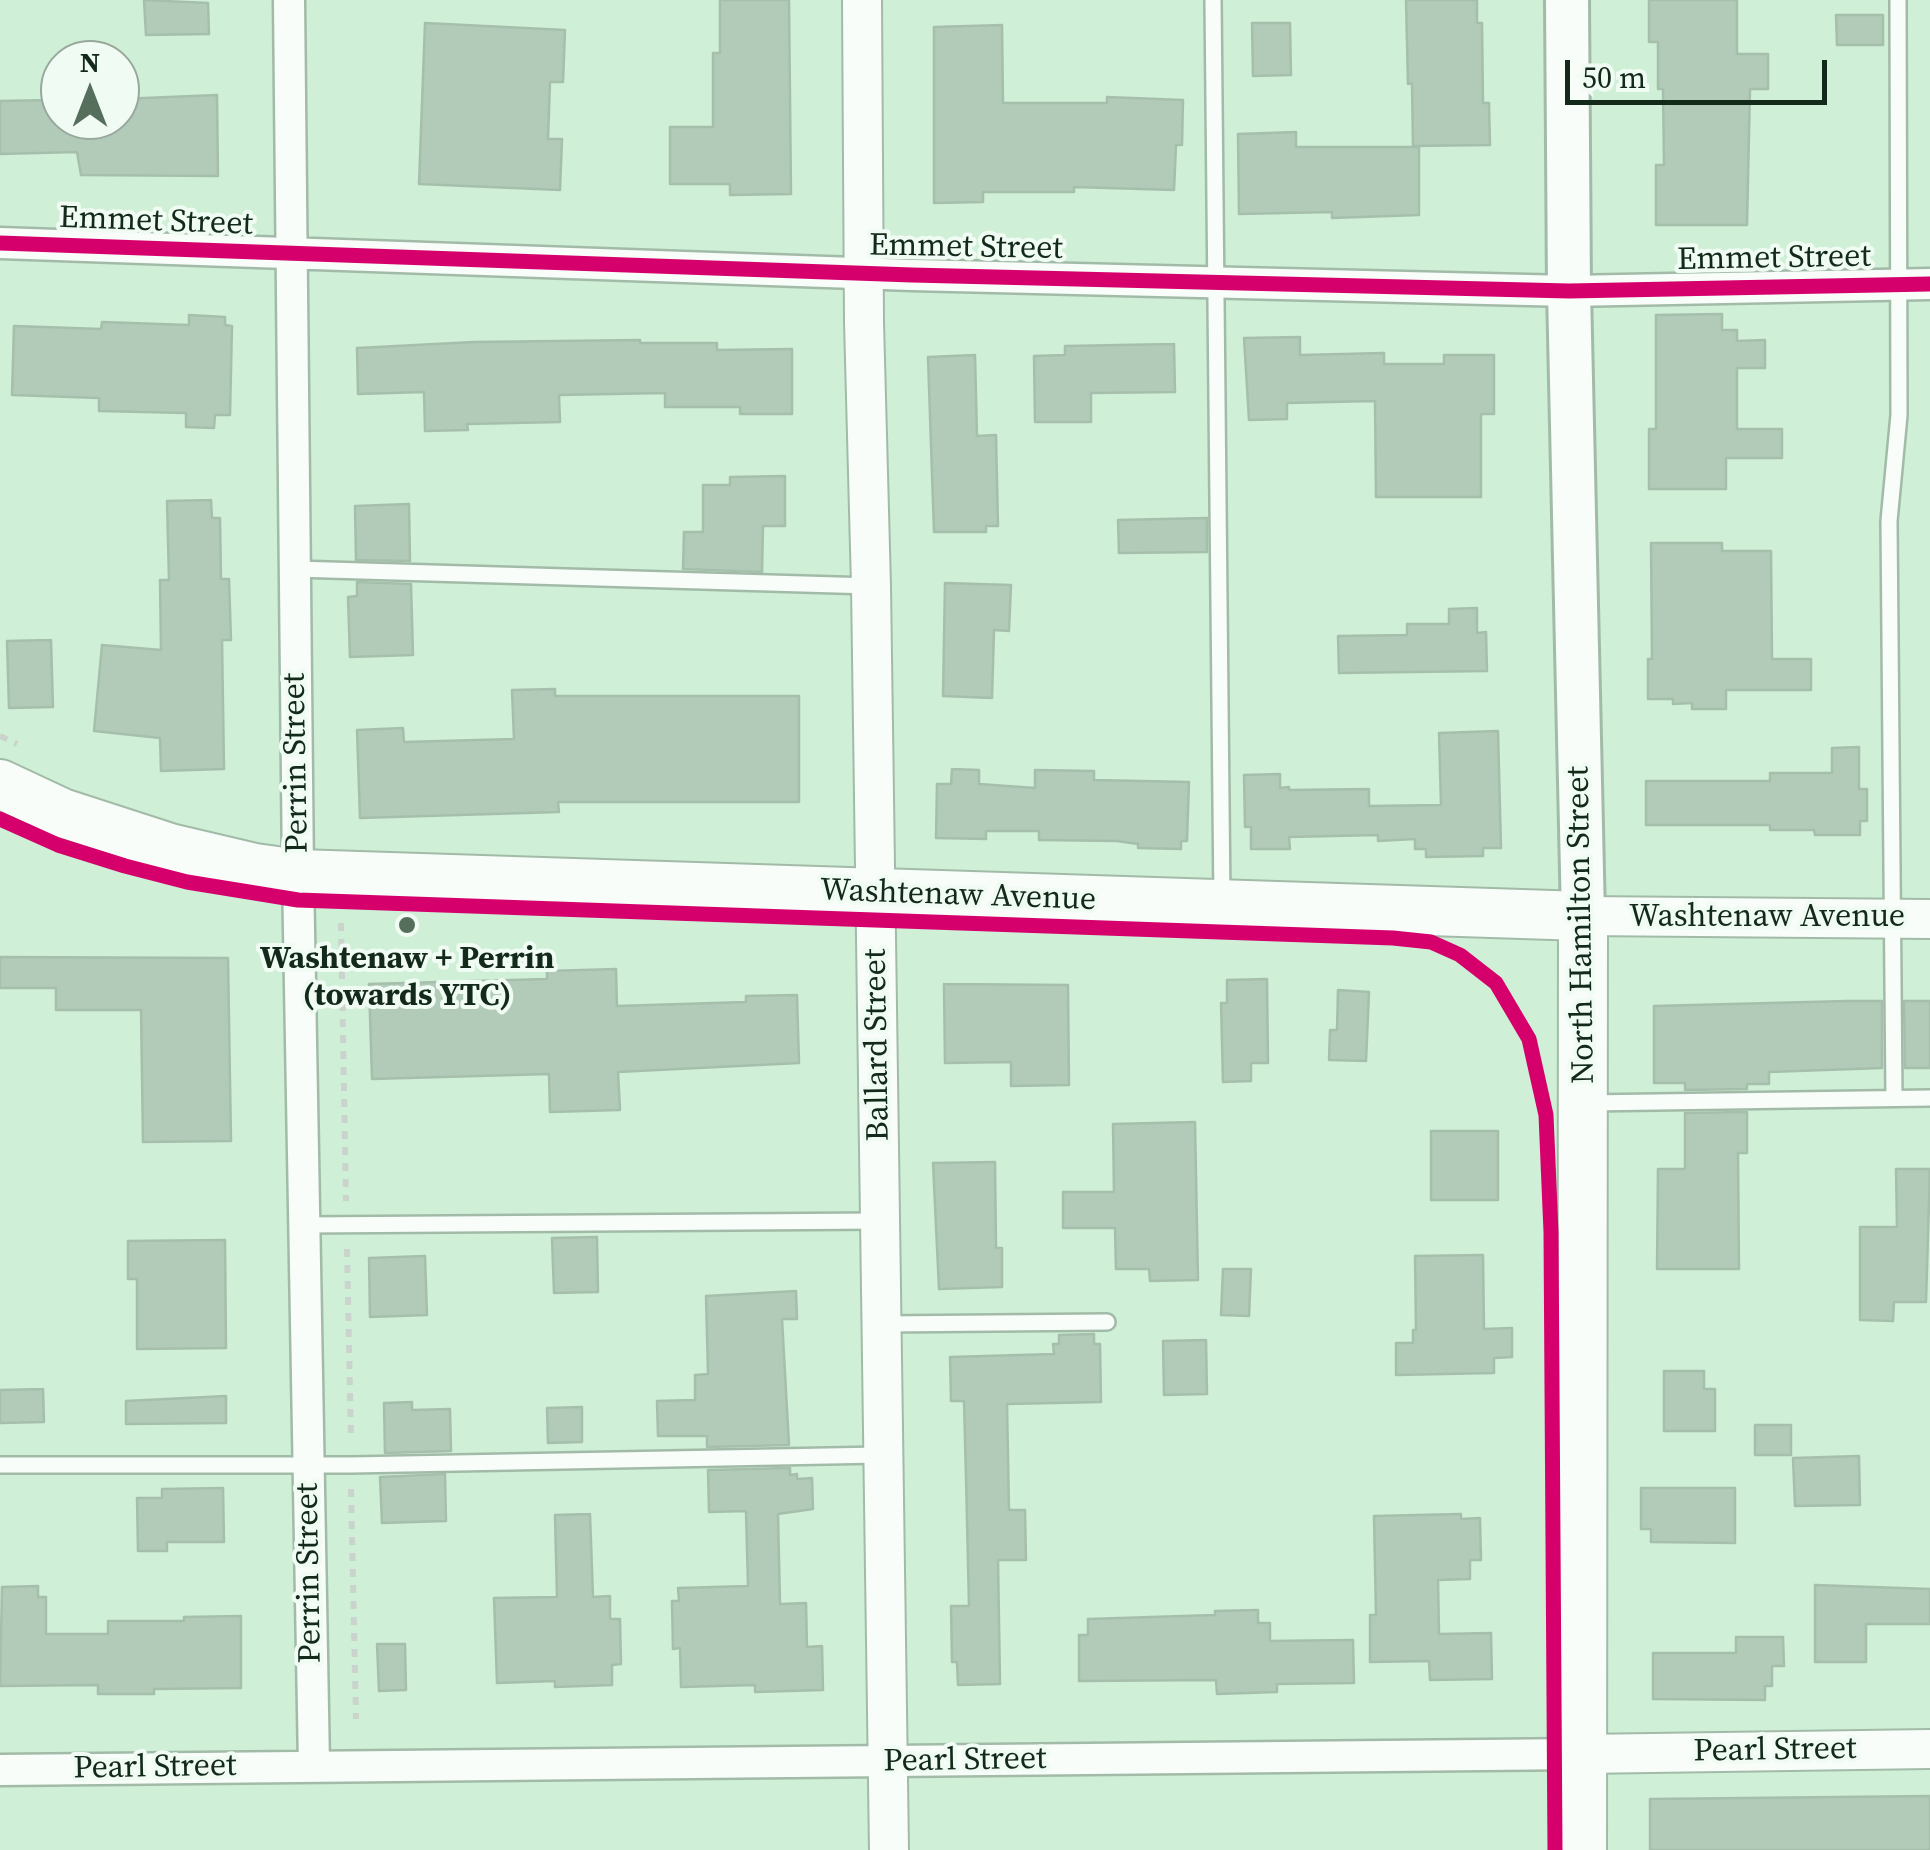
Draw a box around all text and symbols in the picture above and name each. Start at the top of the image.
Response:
north arrow [40,40,140,140]
scale bar [1570,40,1832,102]
text: N [80,43,100,81]
text: 50 m [1582,57,1646,98]
street label: Emmet Street [58,199,254,245]
street label: Emmet Street [869,227,1063,269]
street label: Emmet Street [1677,238,1871,280]
street label: Perrin Street [276,672,318,854]
street label: North Hamilton Street [1560,766,1604,1084]
street label: Washtenaw Avenue [819,872,1097,920]
street label: Washtenaw Avenue [1629,899,1905,937]
marker: Washtenaw + Perrin (towards YTC) [396,914,418,936]
place label: Washtenaw + Perrin (towards YTC) [260,941,554,1016]
street label: Ballard Street [857,948,899,1142]
street label: Perrin Street [289,1482,331,1664]
street label: Pearl Street [1693,1730,1857,1772]
street label: Pearl Street [883,1740,1047,1782]
street label: Pearl Street [73,1747,237,1789]

